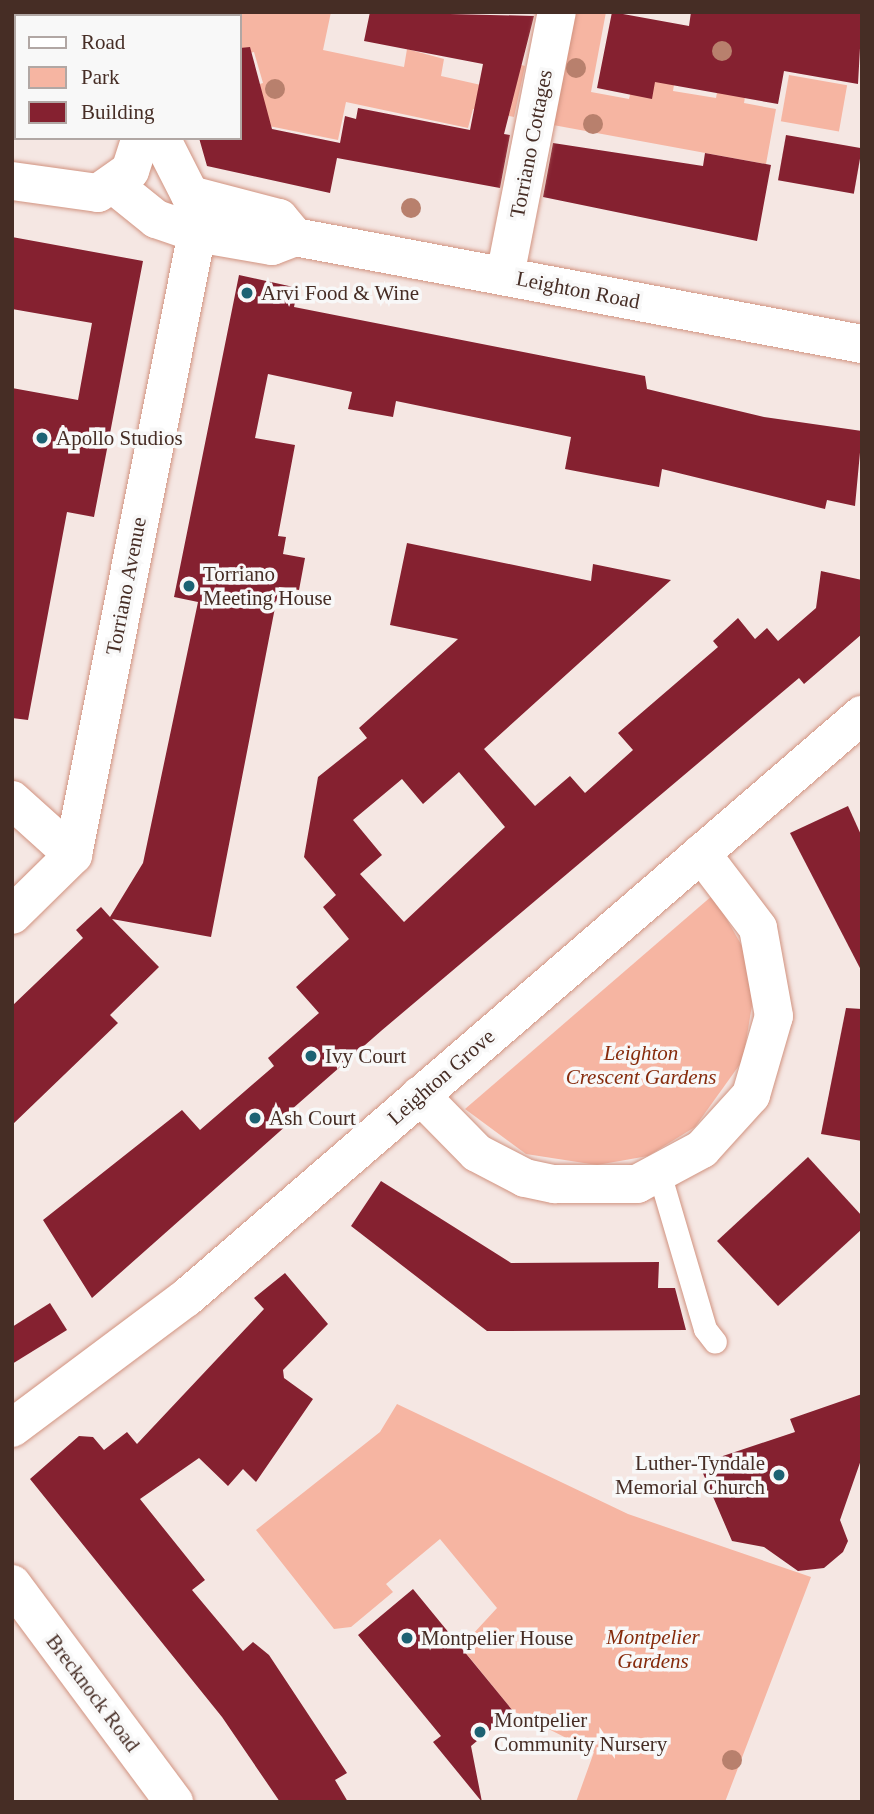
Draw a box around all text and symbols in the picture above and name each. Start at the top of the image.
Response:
legend [14,14,242,140]
text: Road [81,30,125,54]
text: Park [81,65,120,89]
street label: Torriano Cottages [504,68,558,220]
text: Building [81,100,155,124]
street label: Leighton Road [514,266,642,314]
place label: Arvi Food & Wine [261,280,419,306]
marker: Arvi Food & Wine [239,285,255,301]
place label: Apollo Studios [56,425,183,451]
marker: Apollo Studios [34,430,50,446]
street label: Torriano Avenue [100,514,152,658]
place label: Torriano Meeting House [203,561,332,611]
marker: Torriano Meeting House [181,578,197,594]
street label: Leighton Grove [382,1024,500,1130]
park label: Leighton Crescent Gardens [566,1040,716,1090]
place label: Ivy Court [325,1043,406,1069]
marker: Ivy Court [303,1048,319,1064]
place label: Ash Court [269,1105,356,1131]
marker: Ash Court [247,1110,263,1126]
place label: Luther-Tyndale Memorial Church [615,1450,765,1500]
marker: Luther-Tyndale Memorial Church [771,1467,787,1483]
park label: Montpelier Gardens [606,1624,700,1674]
place label: Montpelier House [421,1625,573,1651]
street label: Brecknock Road [41,1629,145,1757]
marker: Montpelier House [399,1630,415,1646]
place label: Montpelier Community Nursery [494,1707,667,1757]
marker: Montpelier Community Nursery [472,1724,488,1740]

